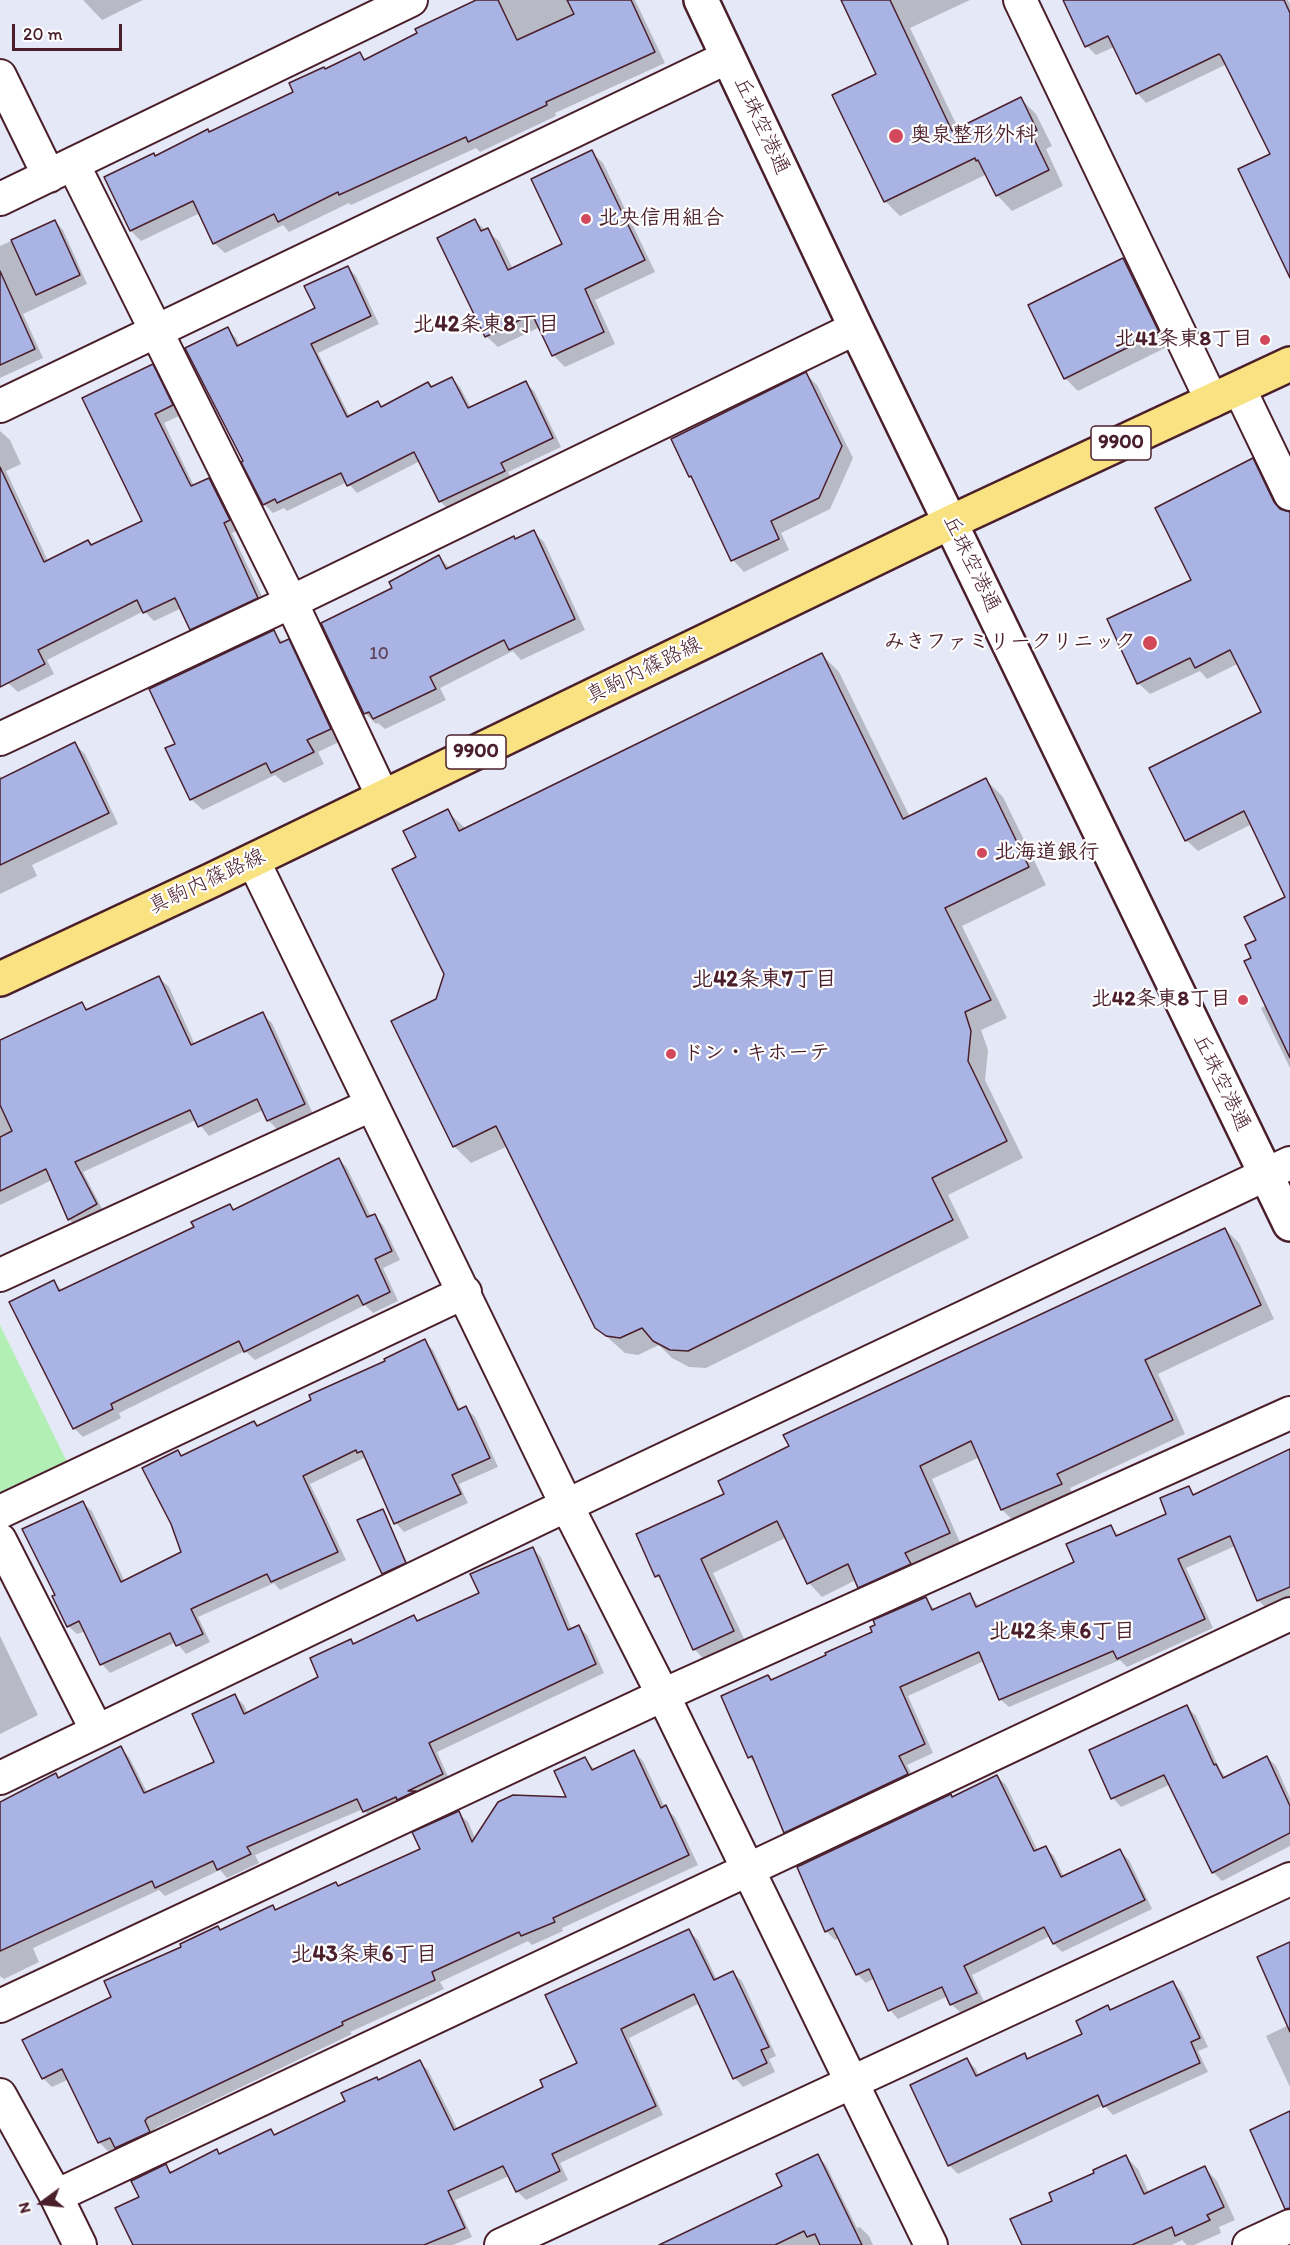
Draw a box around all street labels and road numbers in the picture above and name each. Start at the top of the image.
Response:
street label: 丘珠空港通 [727,73,795,179]
road number: 9900 [1091,426,1151,460]
street label: 丘珠空港通 [937,511,1005,617]
street label: 真駒内篠路線 [582,632,706,710]
road number: 9900 [446,735,506,769]
street label: 真駒内篠路線 [145,844,269,920]
street label: 丘珠空港通 [1187,1030,1255,1136]

